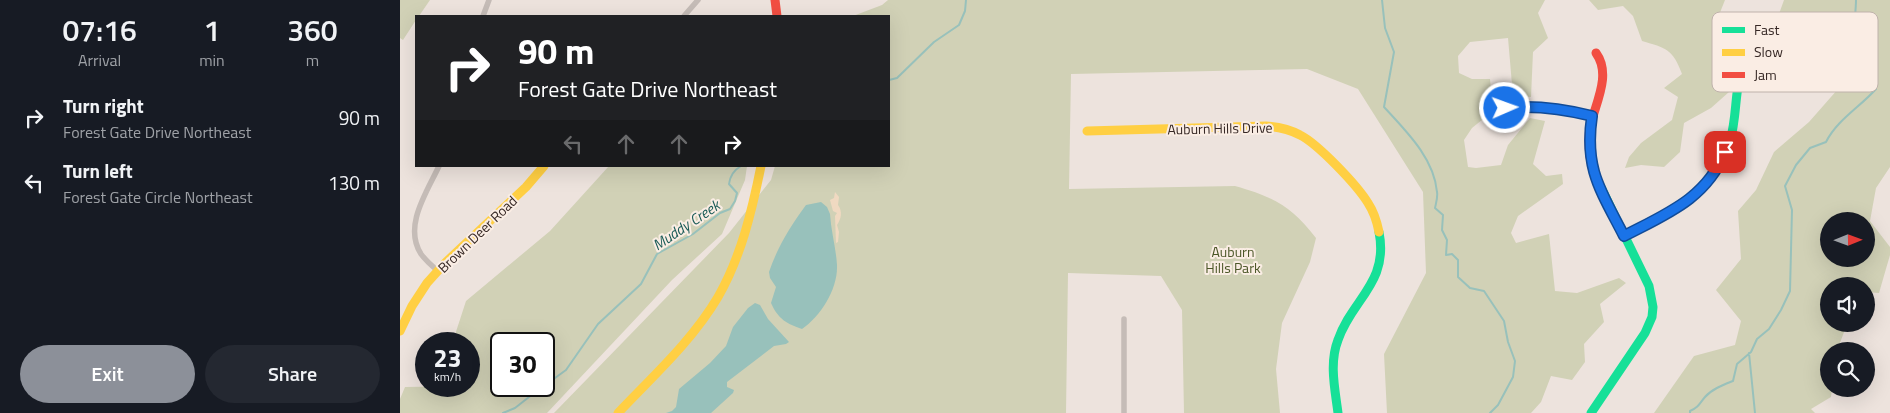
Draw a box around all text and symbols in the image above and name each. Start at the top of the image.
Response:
text: 07:16 [62,7,137,53]
text: 1 [204,7,220,53]
text: 360 [287,7,338,53]
legend [1712,12,1878,92]
text: Fast [1754,19,1779,40]
text: 90 m [518,24,594,78]
icon: right [435,35,500,100]
text: Slow [1754,41,1783,62]
text: Arrival [78,48,121,72]
text: min [199,48,225,72]
text: m [306,48,319,72]
text: Jam [1754,64,1777,85]
text: Forest Gate Drive Northeast [518,72,777,106]
position arrow [1478,81,1530,133]
text: Turn right [63,91,144,120]
text: 90 m [339,103,380,132]
icon: right [20,104,48,132]
street label: Auburn Hills Drive [1167,117,1273,139]
text: Forest Gate Drive Northeast [63,120,251,144]
icon: left [559,130,587,158]
icon: ahead [612,130,640,158]
icon: ahead [665,130,693,158]
icon: right [718,130,746,158]
pin [1704,131,1746,173]
icon: arrive [1711,138,1739,166]
text: Turn left [63,156,133,185]
text: 130 m [328,168,380,197]
icon: left [20,169,48,197]
text: Forest Gate Circle Northeast [63,185,253,209]
street label: Brown Deer Road [433,191,521,277]
water label: Muddy Creek [648,193,726,256]
north arrow [1820,212,1875,268]
map controls [1820,212,1875,397]
park label: Auburn Hills Park [1205,241,1261,278]
button: sound [1820,277,1875,332]
speed limit sign: 30 [490,332,555,397]
text: 23 [433,339,462,377]
button: search [1820,342,1875,397]
button: Exit [20,345,195,403]
button: Share [205,345,380,403]
text: km/h [434,367,461,386]

